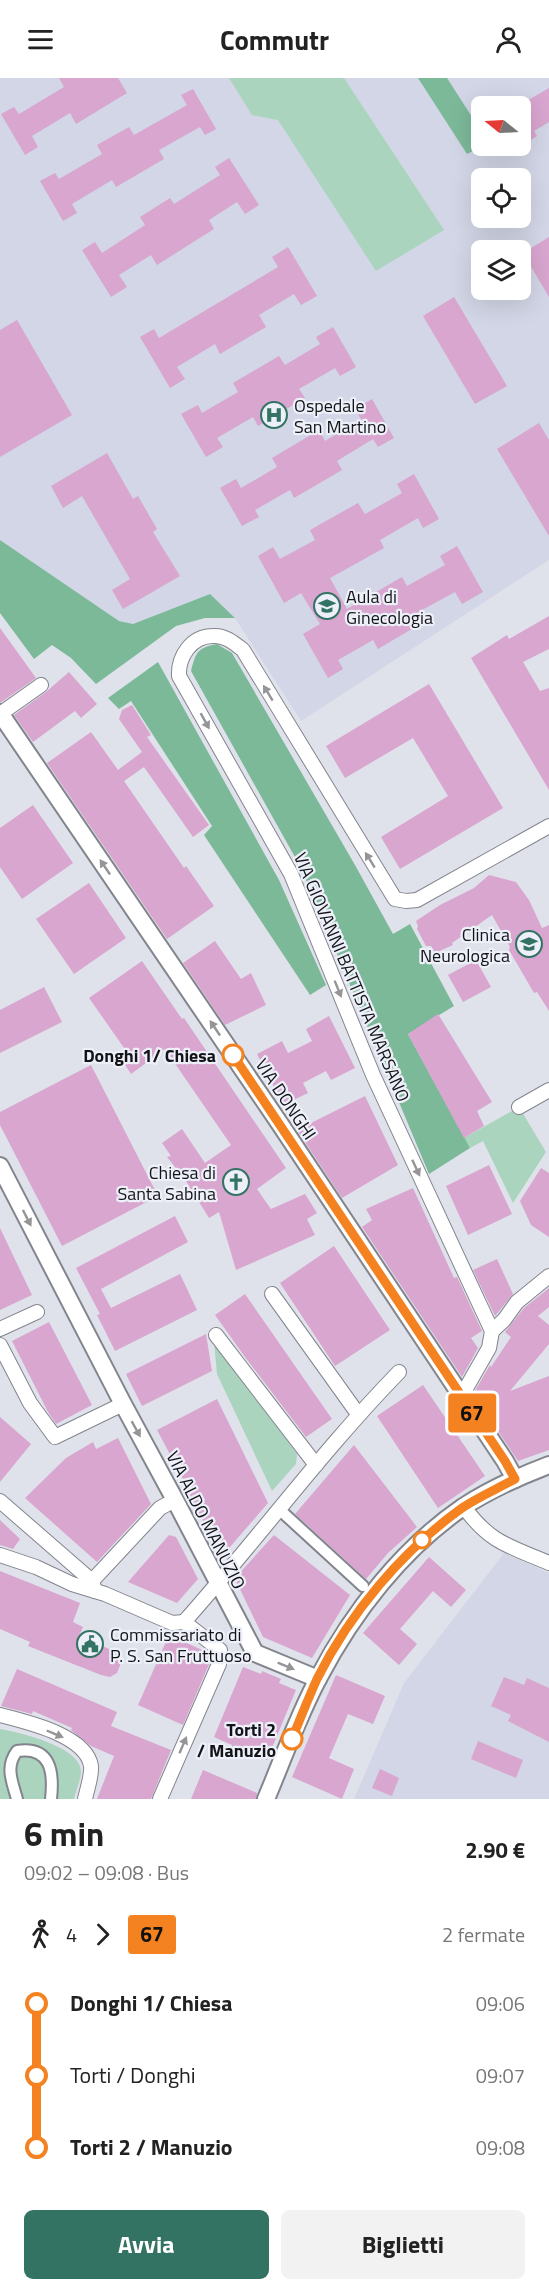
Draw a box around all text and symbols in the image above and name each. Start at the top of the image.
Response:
text: Commutr [220,19,329,60]
icon: menu [24,23,57,56]
icon: person [492,23,525,56]
north arrow [471,96,531,156]
map controls [471,96,531,300]
button: locate [471,168,531,228]
button: layers [471,240,531,300]
place label: Ospedale San Martino [294,392,386,440]
hospital icon: Ospedale San Martino [259,400,289,430]
place label: Aula di Ginecologia [346,583,433,631]
school or university icon: Aula di Ginecologia [312,591,342,621]
one-way arrow [263,685,274,701]
one-way arrow [200,713,210,730]
street label: VIA GIOVANNI BATTISTA MARSANO [287,848,417,1106]
one-way arrow [364,852,375,868]
one-way arrow [99,860,111,876]
place label: Clinica Neurologica [420,921,510,969]
school or university icon: Clinica Neurologica [514,929,544,959]
one-way arrow [333,981,343,999]
one-way arrow [209,1021,221,1037]
place label: Donghi 1/ Chiesa [83,1042,216,1069]
marker: Donghi 1/ Chiesa [222,1044,244,1066]
street label: VIA DONGHI [249,1053,323,1145]
place label: Chiesa di Santa Sabina [117,1159,216,1207]
one-way arrow [412,1159,421,1176]
church icon: Chiesa di Santa Sabina [221,1167,251,1197]
one-way arrow [22,1210,32,1227]
line badge: 67 [445,1394,499,1432]
text: 67 [460,1397,484,1429]
one-way arrow [131,1420,141,1437]
street label: VIA ALDO MANUZIO [159,1446,253,1594]
unlabelled marker [413,1531,431,1549]
place label: Commissariato di P. S. San Fruttuoso [110,1621,252,1669]
public building icon: Commissariato di P. S. San Fruttuoso [75,1629,105,1659]
one-way arrow [277,1662,295,1671]
place label: Torti 2 / Manuzio [197,1716,276,1764]
marker: Torti 2 / Manuzio [281,1728,303,1750]
one-way arrow [47,1729,65,1739]
one-way arrow [178,1736,188,1754]
text: 6 min [24,1809,104,1859]
text: 2.90 € [465,1833,525,1867]
text: 09:02 – 09:08 · Bus [24,1857,189,1888]
icon: walk [24,1918,57,1951]
icon: forward [86,1918,119,1951]
text: 67 [140,1918,164,1950]
text: 4 [66,1919,77,1950]
text: 2 fermate [442,1919,525,1950]
text: Donghi 1/ Chiesa [70,1986,232,2020]
text: 09:06 [476,1988,525,2019]
text: Torti / Donghi [70,2058,196,2092]
text: 09:07 [476,2060,525,2091]
text: Torti 2 / Manuzio [70,2130,233,2164]
text: 09:08 [476,2132,525,2163]
button: Avvia [24,2210,269,2279]
button: Biglietti [281,2210,525,2279]

